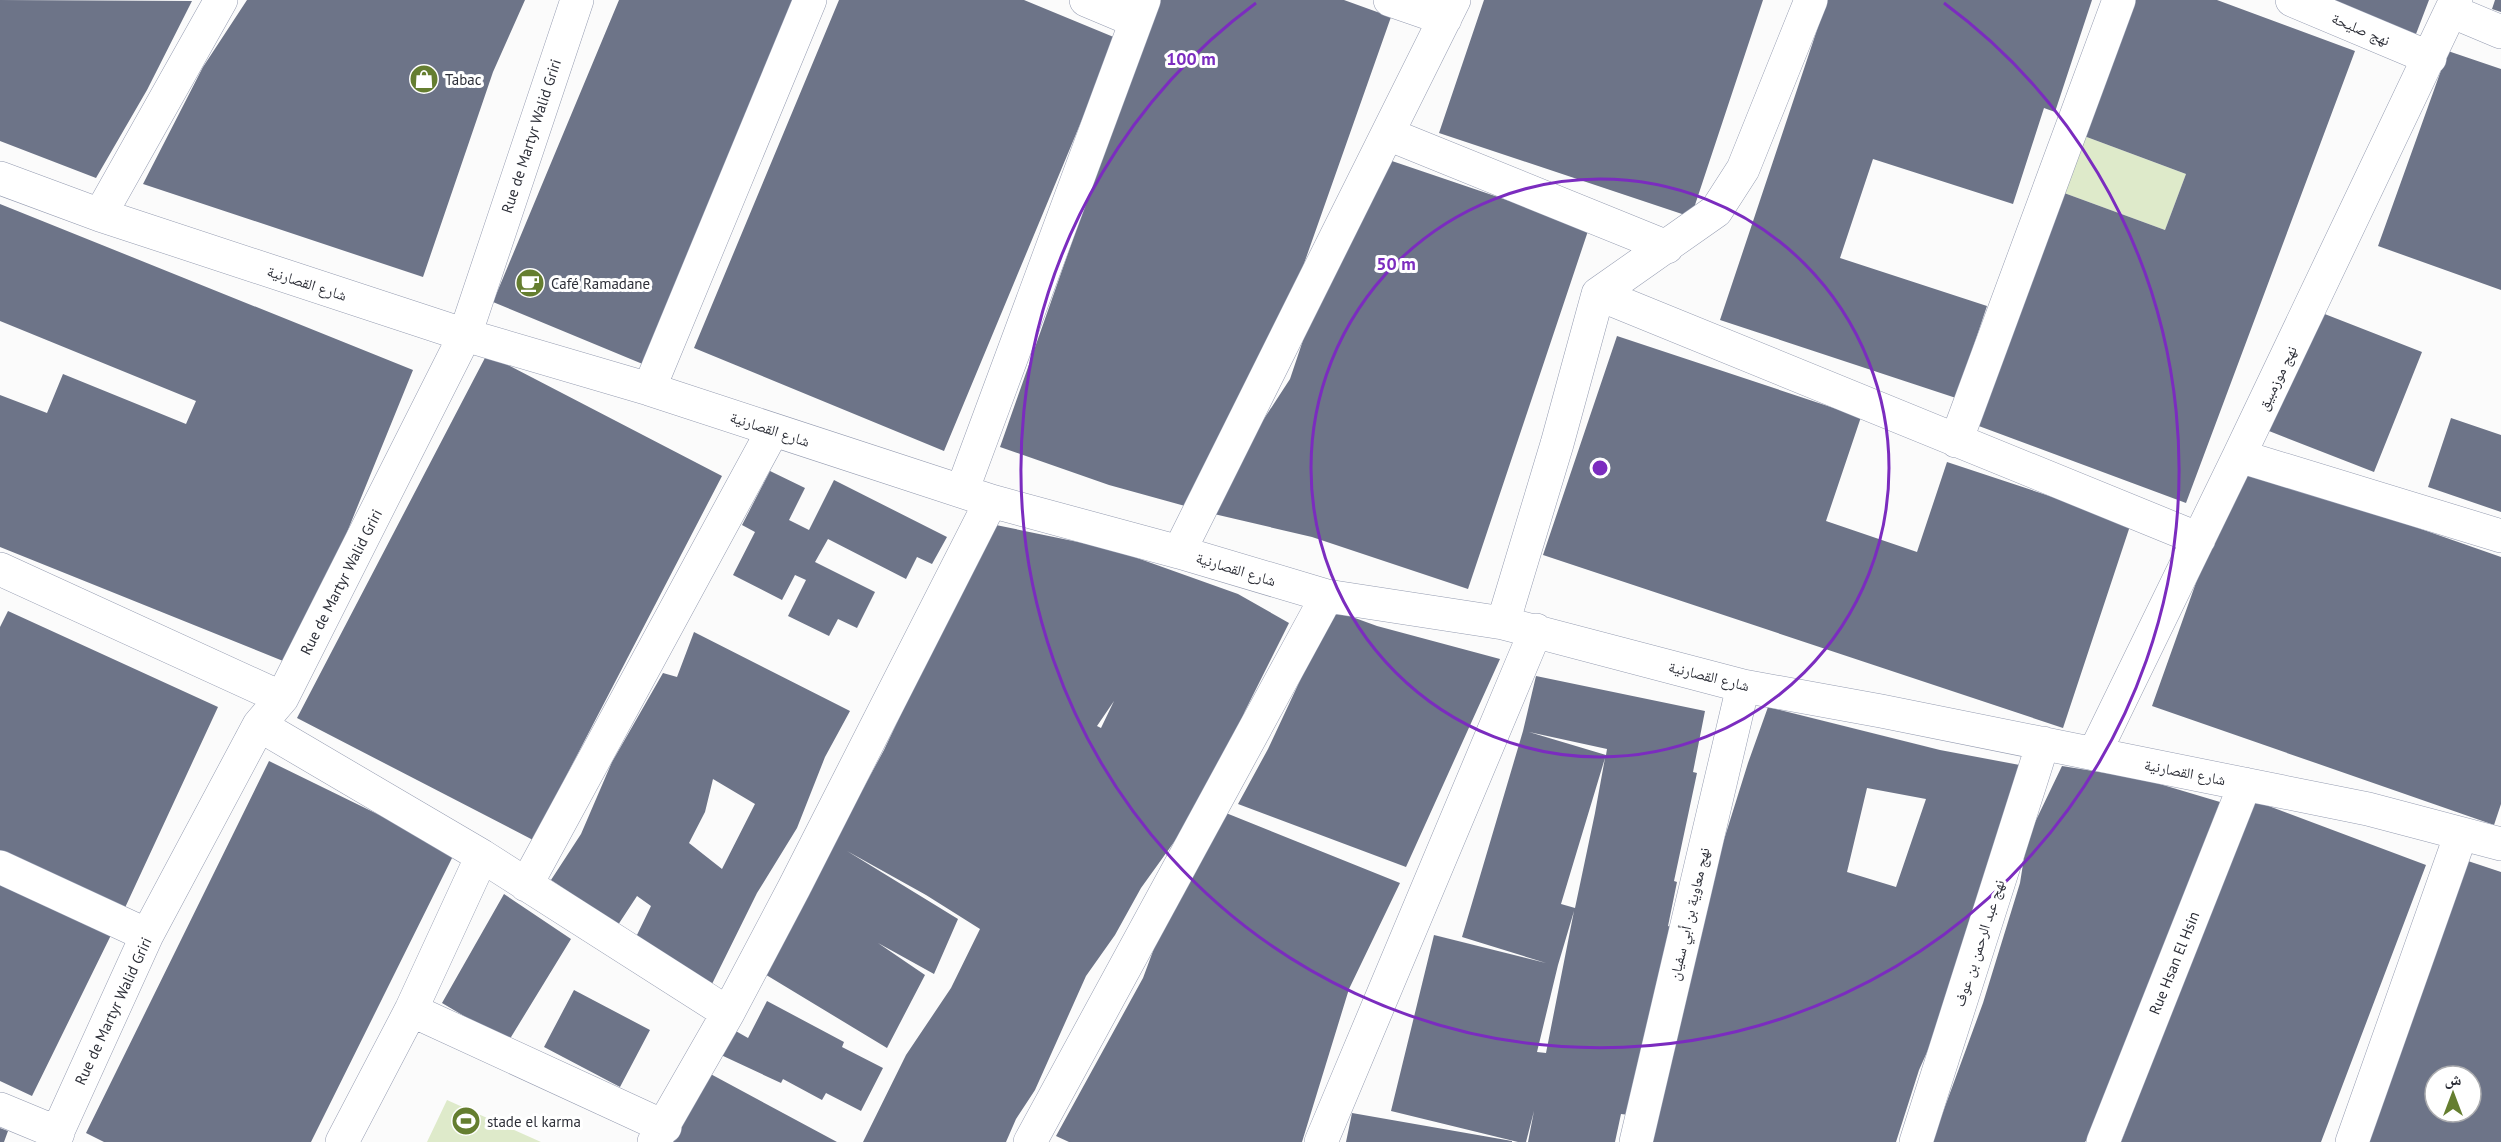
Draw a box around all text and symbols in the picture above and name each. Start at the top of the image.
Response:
street label: نهج صليحة [2329,8,2393,51]
text: 100 m [1166,47,1216,70]
street label: Rue de Martyr Walid Griri [497,56,565,216]
shop icon: Tabac [408,63,440,95]
place label: Tabac [445,70,482,89]
text: 50 m [1376,252,1416,275]
street label: شارع القصارنية [264,261,349,306]
cafe icon: Café Ramadane [514,267,546,299]
place label: Café Ramadane [551,274,650,293]
street label: نهج موزمبيق [2253,342,2302,414]
street label: شارع القصارنية [727,407,812,452]
centre of rings [1590,458,1610,478]
street label: Rue de Martyr Walid Griri [296,506,386,658]
street label: شارع القصارنية [1193,548,1278,591]
street label: شارع القصارنية [1666,657,1752,696]
street label: شارع القصارنية [2142,755,2227,790]
street label: نهج معاوية بن أبي سفيان [1664,846,1716,983]
street label: نهج عبد الرحمن بن عوف [1949,877,2009,1009]
street label: Rue Hsan El Hsin [2145,909,2203,1017]
street label: Rue de Martyr Walid Griri [70,934,156,1088]
north arrow [2423,1064,2483,1124]
text: ش [2445,1069,2462,1089]
sports icon: stade el karma [450,1105,482,1137]
place label: stade el karma [487,1112,581,1131]

